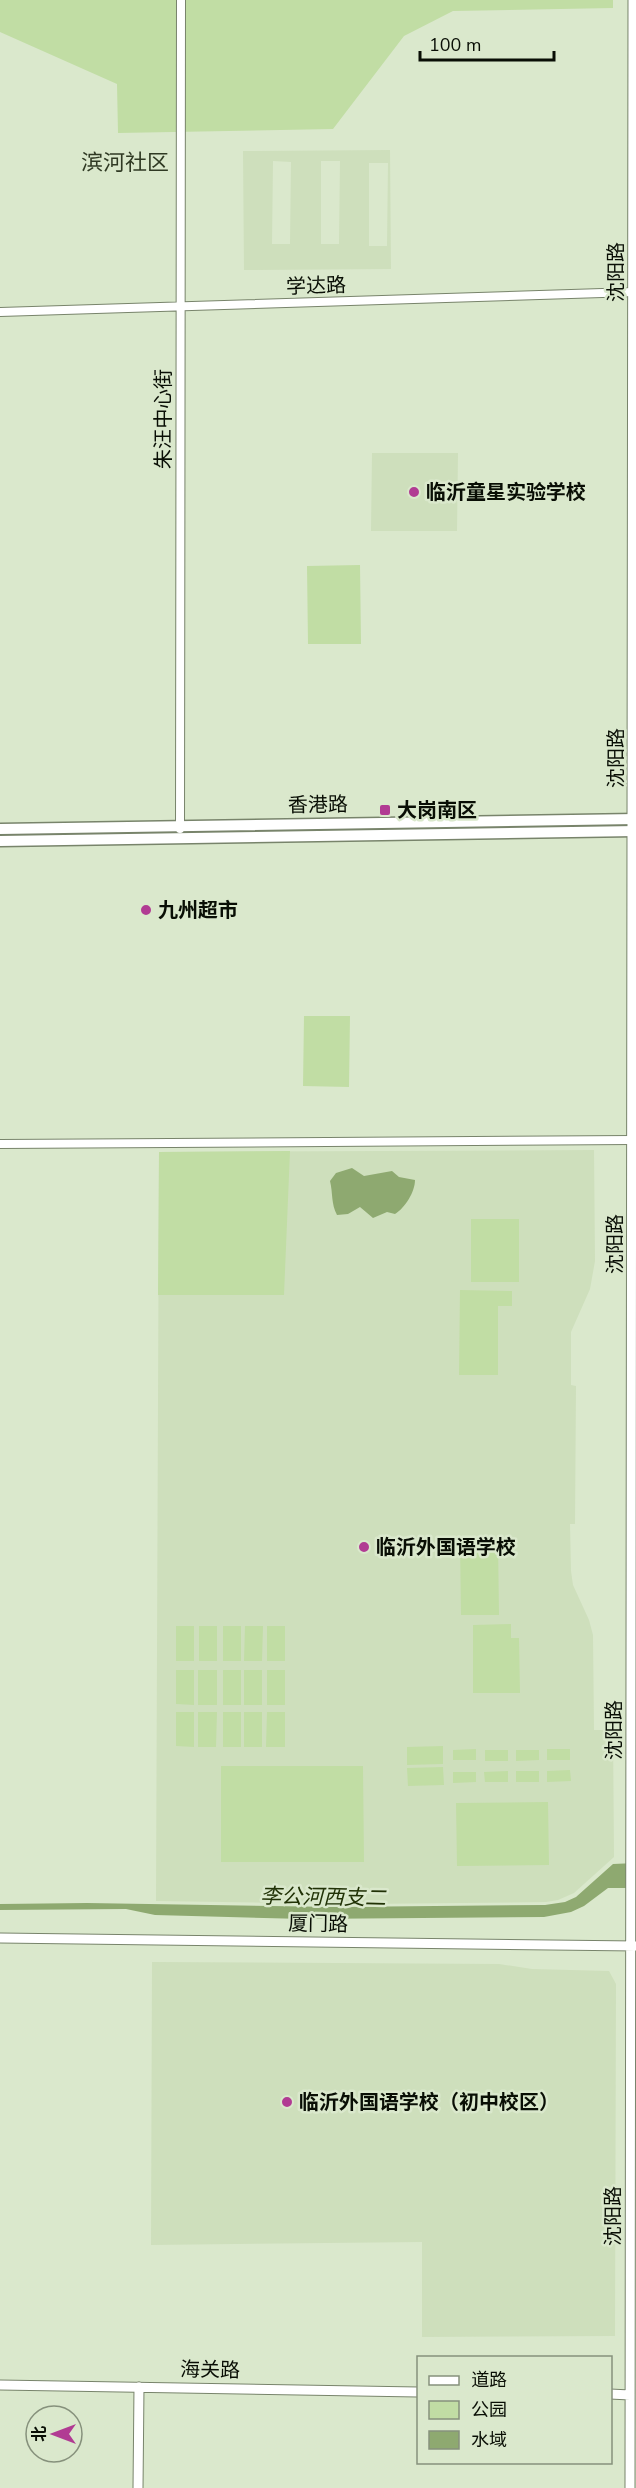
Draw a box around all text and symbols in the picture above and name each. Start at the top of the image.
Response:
scale bar [420,24,554,62]
text: 100 m [429,33,481,57]
district label: 滨河社区 [81,148,169,178]
street label: 沈阳路 [603,242,630,302]
street label: 学达路 [286,271,346,301]
street label: 朱汪中心街 [150,369,177,469]
place label: 临沂童星实验学校 [426,479,586,506]
marker: 临沂童星实验学校 [407,485,421,499]
street label: 沈阳路 [603,728,630,788]
street label: 香港路 [288,791,348,819]
place label: 大岗南区 [397,797,477,824]
marker: 大岗南区 [378,803,392,817]
place label: 九州超市 [158,897,238,924]
marker: 九州超市 [139,903,153,917]
street label: 沈阳路 [602,1214,629,1274]
place label: 临沂外国语学校 [376,1534,516,1561]
marker: 临沂外国语学校 [357,1540,371,1554]
street label: 沈阳路 [601,1700,628,1760]
water label: 李公河西支二 [260,1882,387,1912]
street label: 厦门路 [288,1910,348,1938]
place label: 临沂外国语学校（初中校区） [299,2089,559,2116]
marker: 临沂外国语学校（初中校区） [280,2095,294,2109]
street label: 沈阳路 [600,2186,627,2246]
street label: 海关路 [180,2356,240,2384]
legend [417,2356,612,2464]
text: 道路 [471,2368,507,2392]
text: 公园 [471,2398,507,2422]
north arrow [24,2404,84,2464]
text: 北 [29,2426,51,2442]
text: 水域 [471,2428,507,2452]

